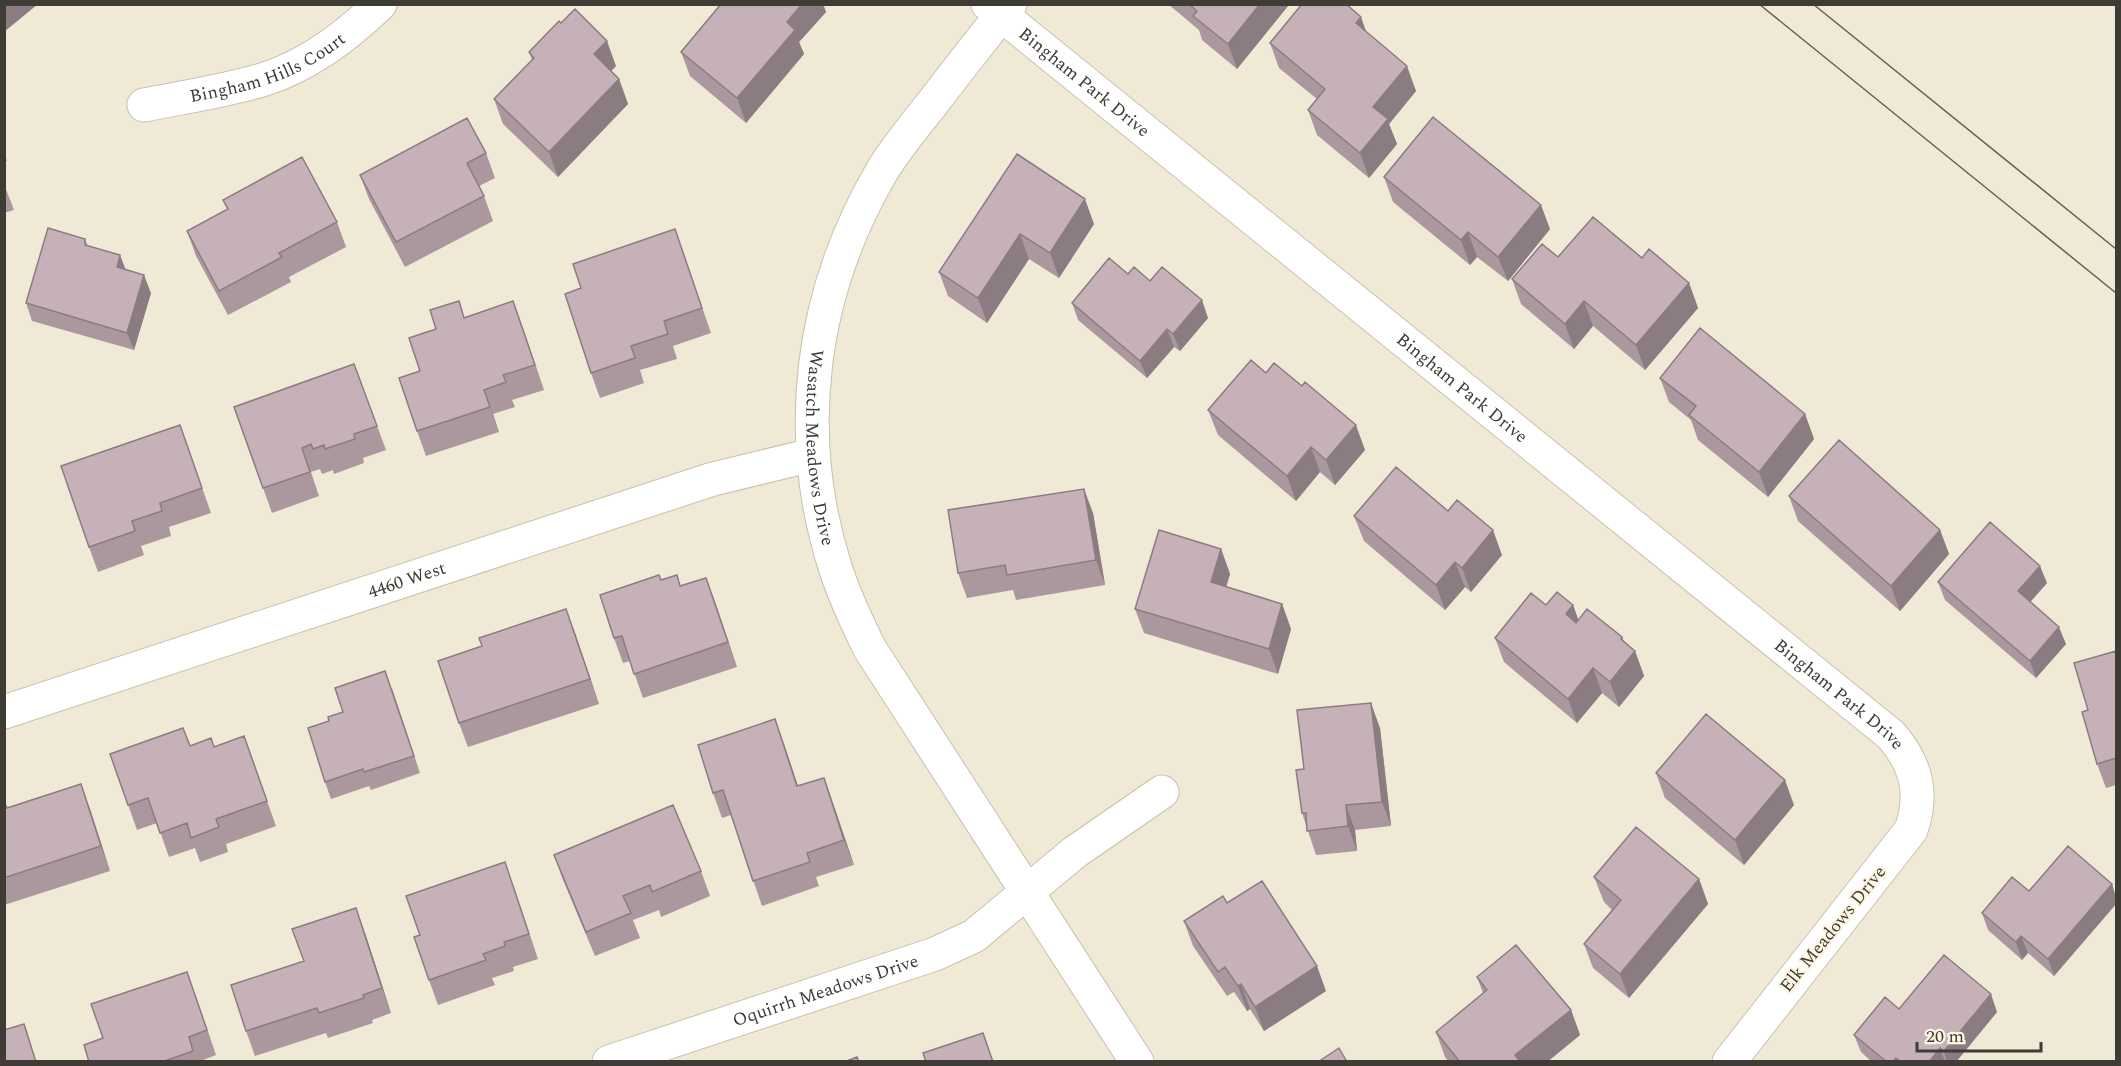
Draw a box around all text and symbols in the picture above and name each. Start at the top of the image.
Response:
street label: Bingham Park Drive [1013,20,1156,144]
street label: Bingham Hills Court [187,26,351,110]
street label: Bingham Park Drive [1390,326,1534,449]
street label: Wasatch Meadows Drive [799,348,842,549]
street label: 4460 West [364,554,449,605]
street label: Bingham Park Drive [1768,632,1911,755]
street label: Elk Meadows Drive [1773,860,1893,998]
street label: Oquirrh Meadows Drive [729,947,922,1034]
scale bar [1917,1015,2042,1053]
text: 20 m [1926,1023,1964,1050]

